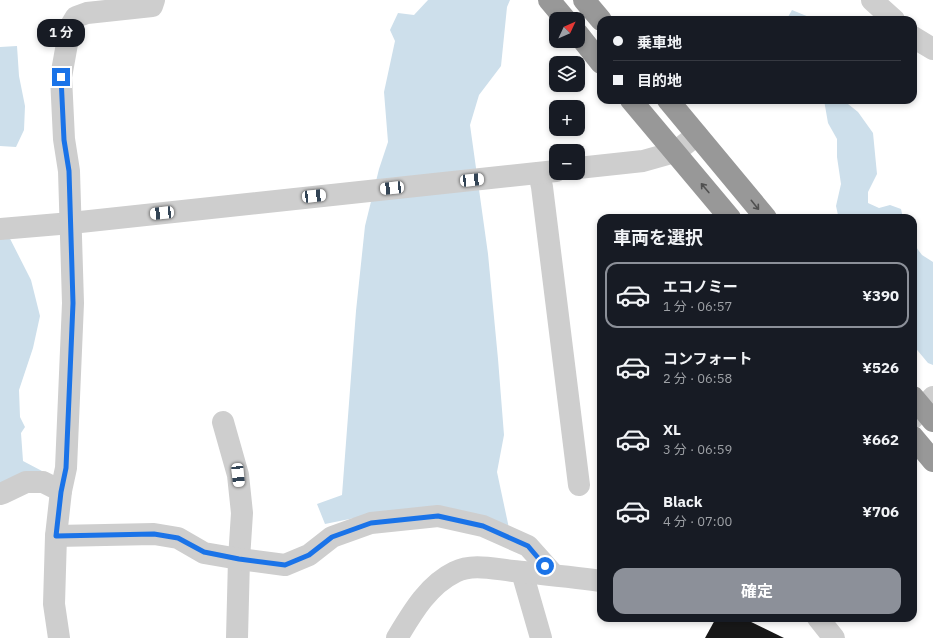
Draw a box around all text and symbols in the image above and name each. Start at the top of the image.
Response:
north arrow [549,12,585,48]
map controls [549,12,585,180]
callout: 1 分 [37,19,85,47]
text: 1 分 [49,24,73,41]
text: 乗車地 [637,33,682,52]
button: layers [549,56,585,92]
route end [52,68,70,86]
text: 目的地 [637,71,682,90]
button: + [549,100,585,136]
button: − [549,144,585,180]
car [459,173,485,187]
car [379,181,405,195]
one-way arrow [700,183,709,193]
car [301,189,327,203]
one-way arrow [751,200,760,211]
car [149,206,175,220]
text: 車両を選択 [613,226,703,249]
icon: car [615,277,651,313]
text: エコノミー [663,277,738,296]
text: ¥390 [862,286,899,305]
text: 1 分 · 06:57 [663,298,732,315]
icon: car [615,349,651,385]
text: コンフォート [663,349,753,368]
text: ¥526 [862,358,899,377]
text: 2 分 · 06:58 [663,370,732,387]
text: XL [663,420,681,439]
icon: car [615,421,651,457]
text: ¥662 [862,430,899,449]
text: 3 分 · 06:59 [663,441,732,458]
car [231,462,245,488]
text: Black [663,492,703,511]
icon: car [615,493,651,529]
text: ¥706 [862,502,899,521]
text: 4 分 · 07:00 [663,513,732,530]
route start [536,557,554,575]
button: 確定 [613,568,901,614]

